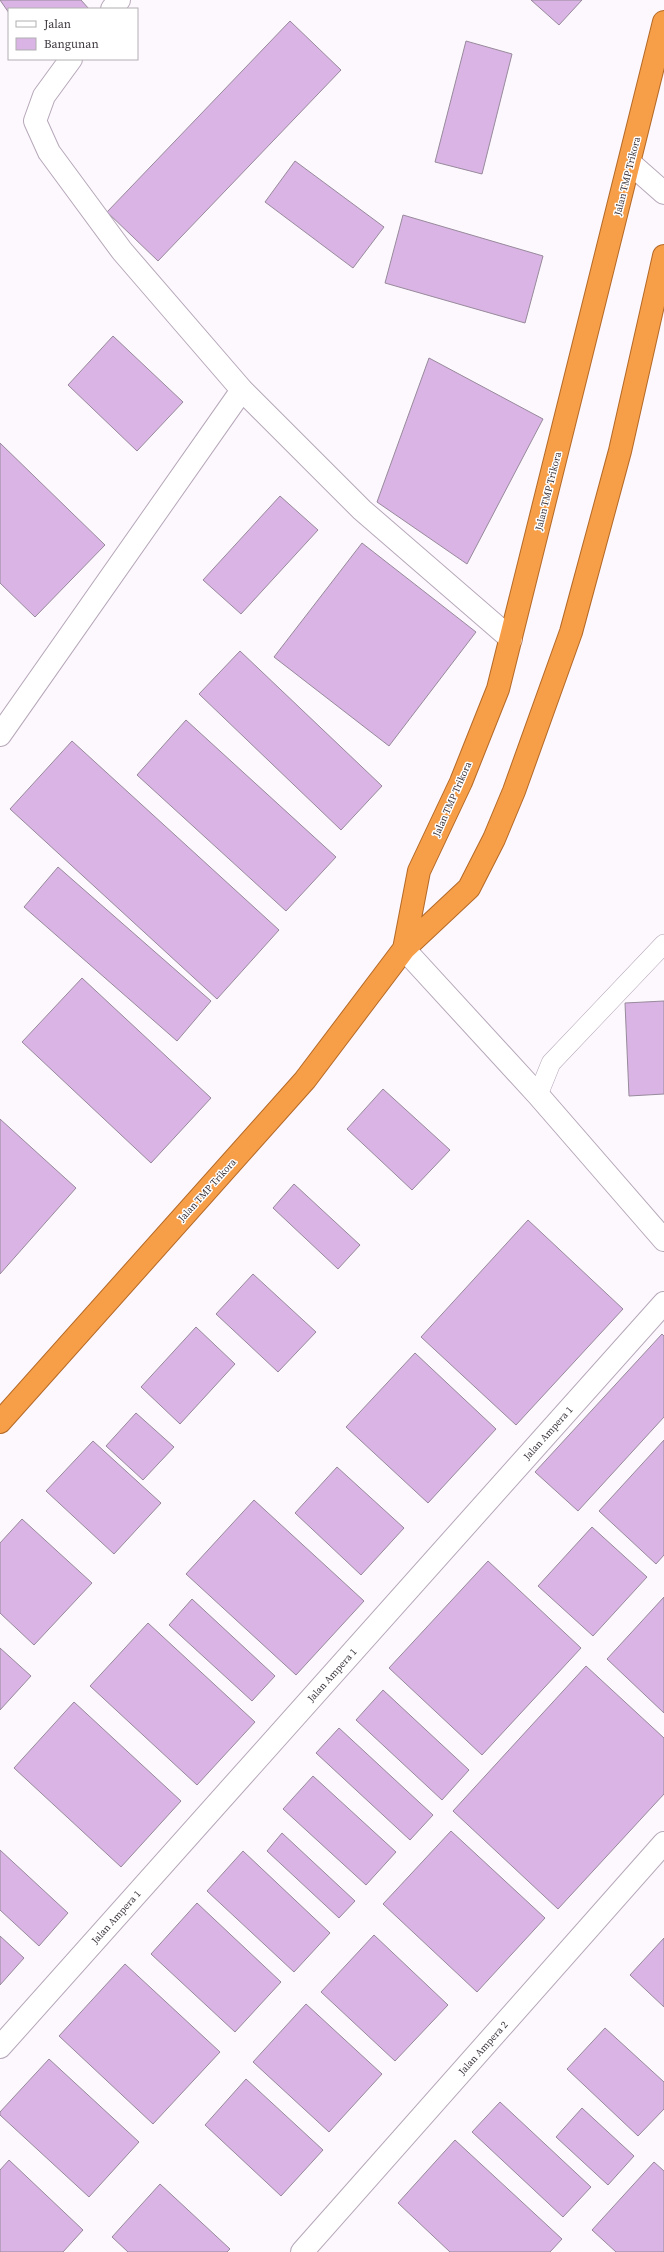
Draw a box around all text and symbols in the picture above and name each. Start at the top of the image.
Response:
legend [8,8,138,60]
text: Jalan [43,16,71,32]
text: Bangunan [44,36,99,52]
street label: Jalan TMP Trikora [611,134,643,218]
street label: Jalan TMP Trikora [532,449,564,533]
street label: Jalan TMP Trikora [429,759,475,839]
street label: Jalan TMP Trikora [175,1155,239,1225]
street label: Jalan Ampera 1 [520,1403,576,1463]
street label: Jalan Ampera 1 [304,1645,360,1705]
street label: Jalan Ampera 1 [88,1887,144,1947]
street label: Jalan Ampera 2 [455,2018,511,2078]

